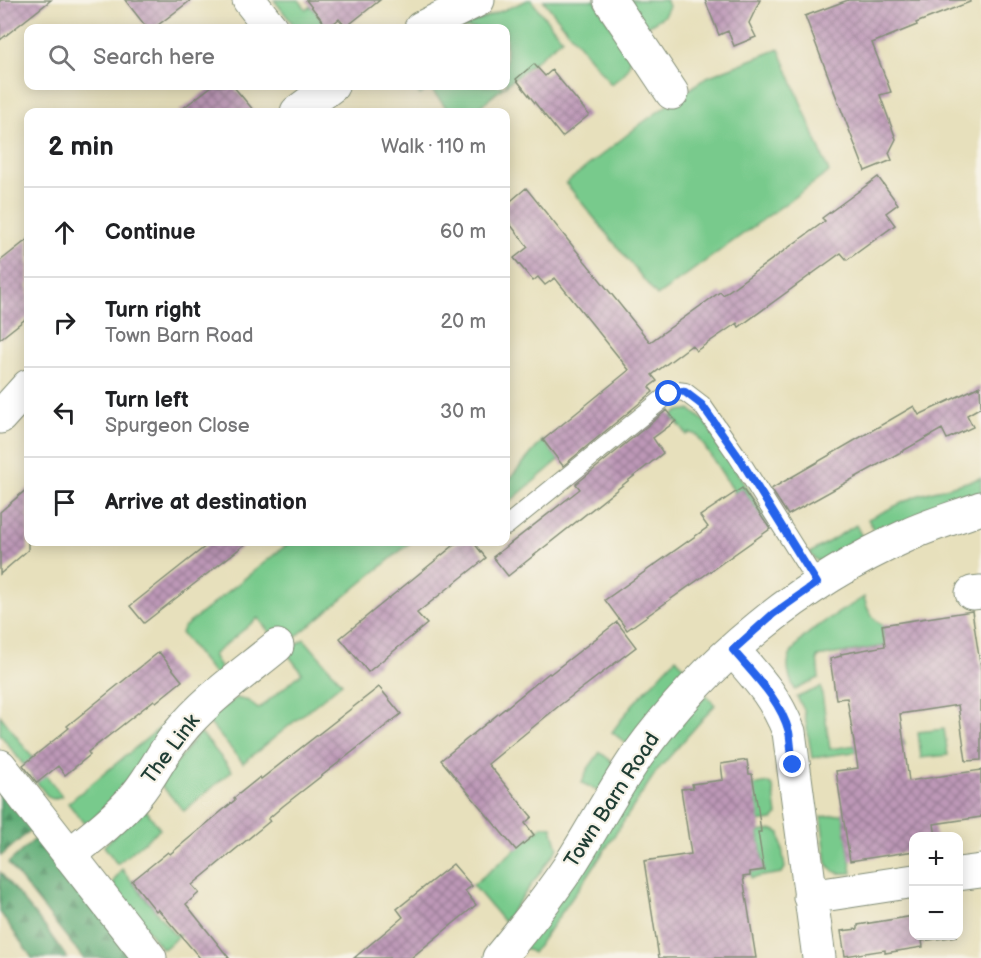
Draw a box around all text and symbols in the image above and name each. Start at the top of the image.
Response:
search box [24,24,510,90]
icon: search [45,41,78,74]
text: Search here [93,44,215,71]
text: 2 min [48,132,114,163]
text: Walk · 110 m [381,135,486,159]
icon: ahead [48,216,81,249]
text: Continue [105,219,195,246]
text: 60 m [440,220,486,244]
text: Turn right [105,297,201,324]
icon: right [48,306,81,339]
text: 20 m [441,310,486,334]
text: Town Barn Road [105,324,254,348]
route start [655,380,681,406]
text: Turn left [105,387,189,414]
icon: left [48,396,81,429]
text: 30 m [440,400,486,424]
text: Spurgeon Close [105,414,250,438]
icon: arrive [48,486,81,519]
text: Arrive at destination [105,489,307,516]
street label: The Link [137,709,206,789]
street label: Town Barn Road [559,728,665,872]
route end [779,751,805,777]
map controls [909,832,963,940]
button: + [909,832,963,886]
button: − [909,886,963,940]

